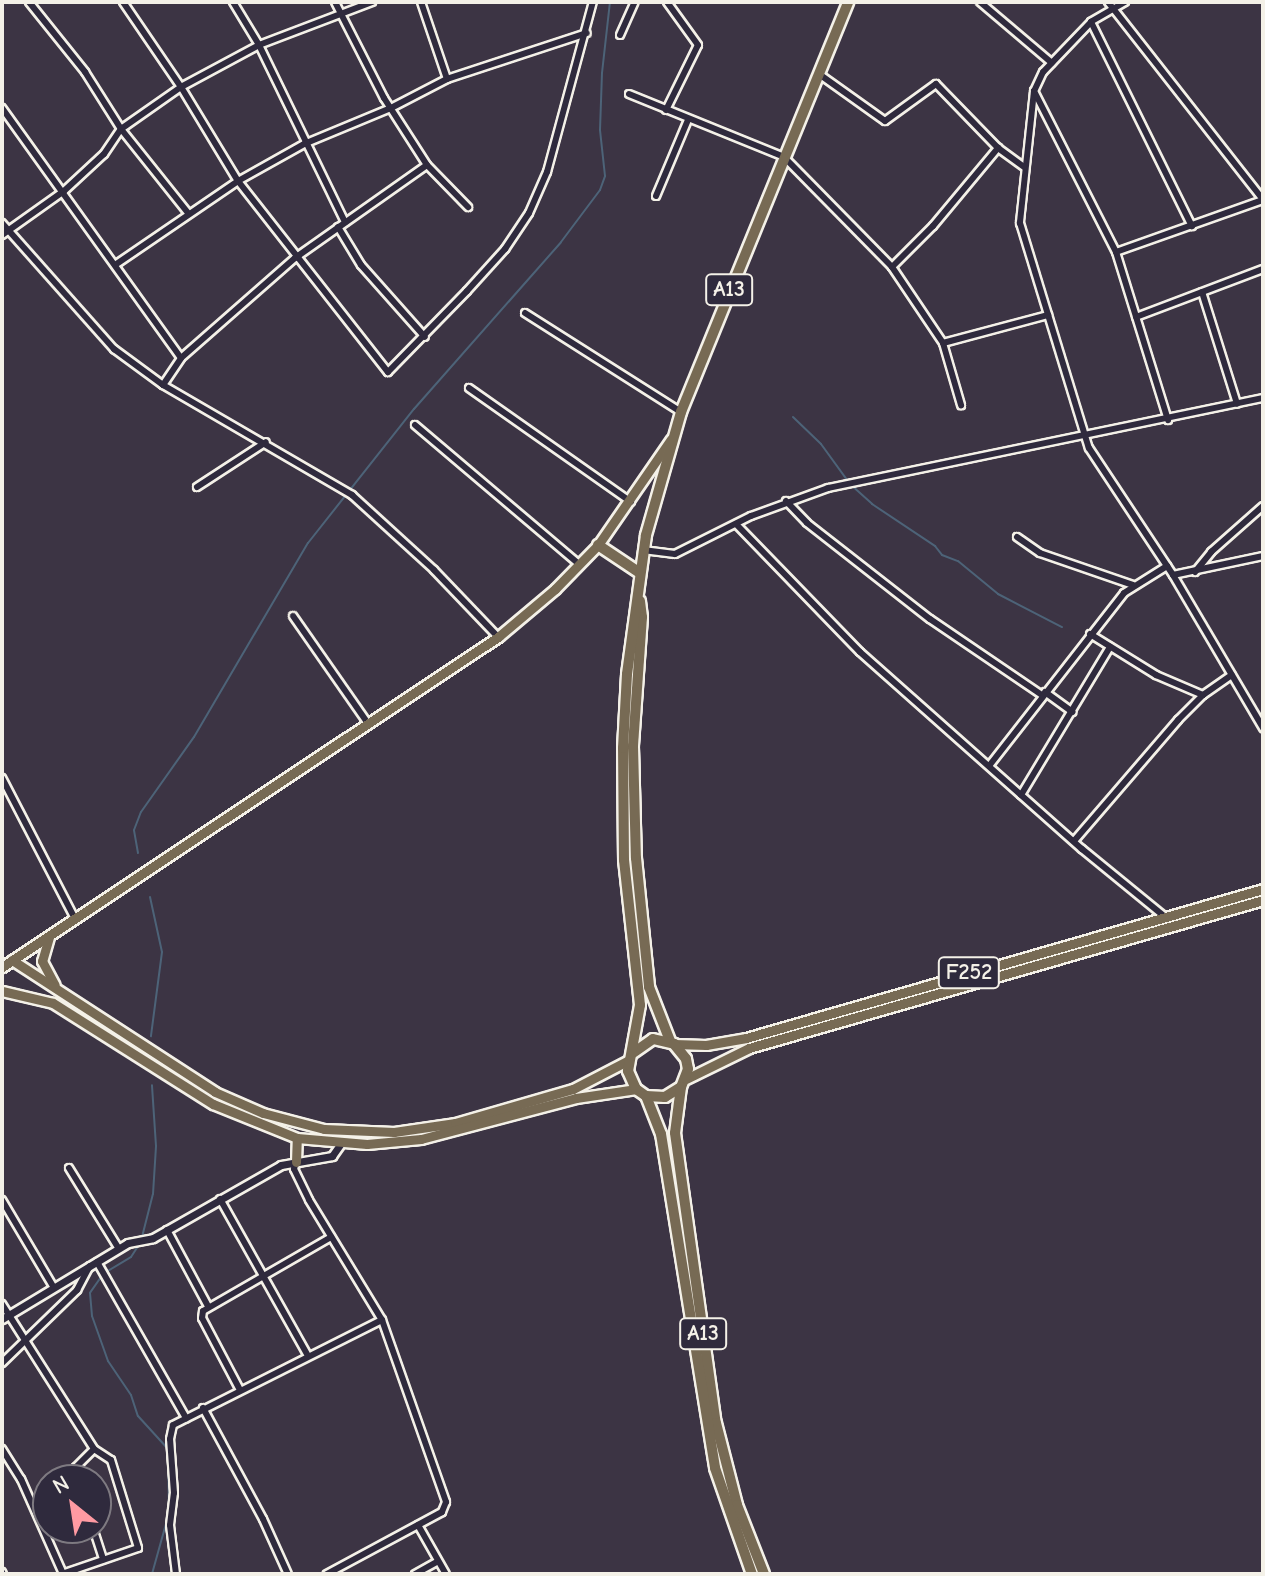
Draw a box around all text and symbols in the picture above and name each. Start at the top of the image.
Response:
road number: A13 [705,272,753,308]
road number: F252 [937,955,1001,991]
road number: A13 [679,1316,727,1352]
north arrow [32,1464,112,1544]
text: N [48,1470,74,1500]

